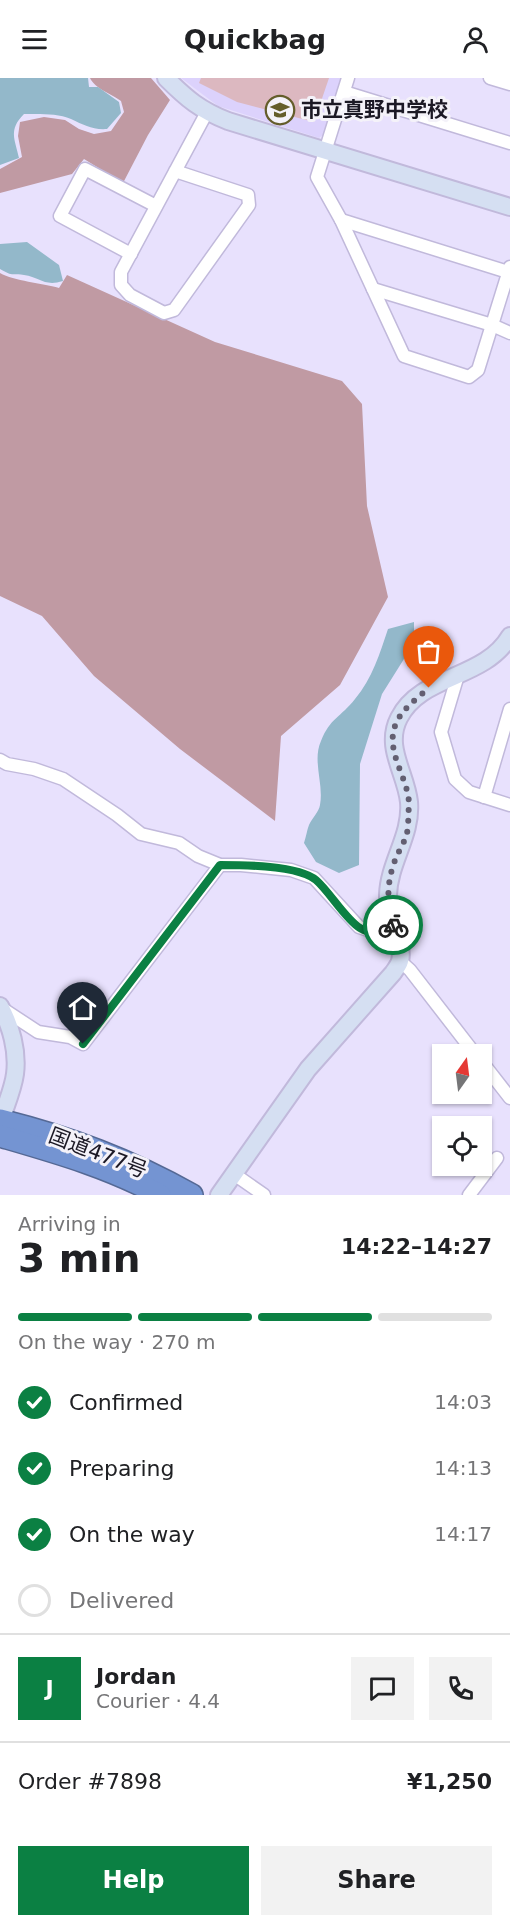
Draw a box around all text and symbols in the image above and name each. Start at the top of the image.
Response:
icon: menu [18,23,51,56]
icon: person [459,23,492,56]
text: Quickbag [184,24,326,55]
school or university icon: 市立真野中学校 [264,94,296,126]
place label: 市立真野中学校 [301,98,448,122]
pin [403,626,454,688]
icon: bag [412,635,445,668]
courier [363,895,423,955]
icon: bike [377,909,410,942]
pin [57,982,108,1044]
icon: home [66,991,99,1024]
north arrow [432,1044,492,1104]
map controls [432,1044,492,1176]
button: locate [432,1116,492,1176]
street label: 国道477号 [46,1123,150,1183]
text: Arriving in [18,1212,121,1236]
text: 14:22–14:27 [341,1234,492,1259]
text: 3 min [18,1236,140,1281]
text: On the way · 270 m [18,1330,216,1354]
icon: check [18,1386,51,1419]
text: Confirmed [69,1390,183,1415]
text: 14:03 [434,1390,492,1414]
icon: check [18,1452,51,1485]
text: Preparing [69,1456,175,1481]
text: 14:13 [434,1456,492,1480]
icon: check [18,1518,51,1551]
text: On the way [69,1522,195,1547]
text: 14:17 [434,1522,492,1546]
text: Delivered [69,1588,174,1613]
button: chat [351,1657,414,1720]
button: phone [429,1657,492,1720]
text: Jordan [96,1664,176,1689]
text: J [45,1676,54,1701]
text: Courier · 4.4 [96,1689,220,1713]
text: Order #7898 [18,1769,162,1794]
text: ¥1,250 [407,1769,492,1794]
button: Help [18,1846,249,1915]
button: Share [261,1846,492,1915]

